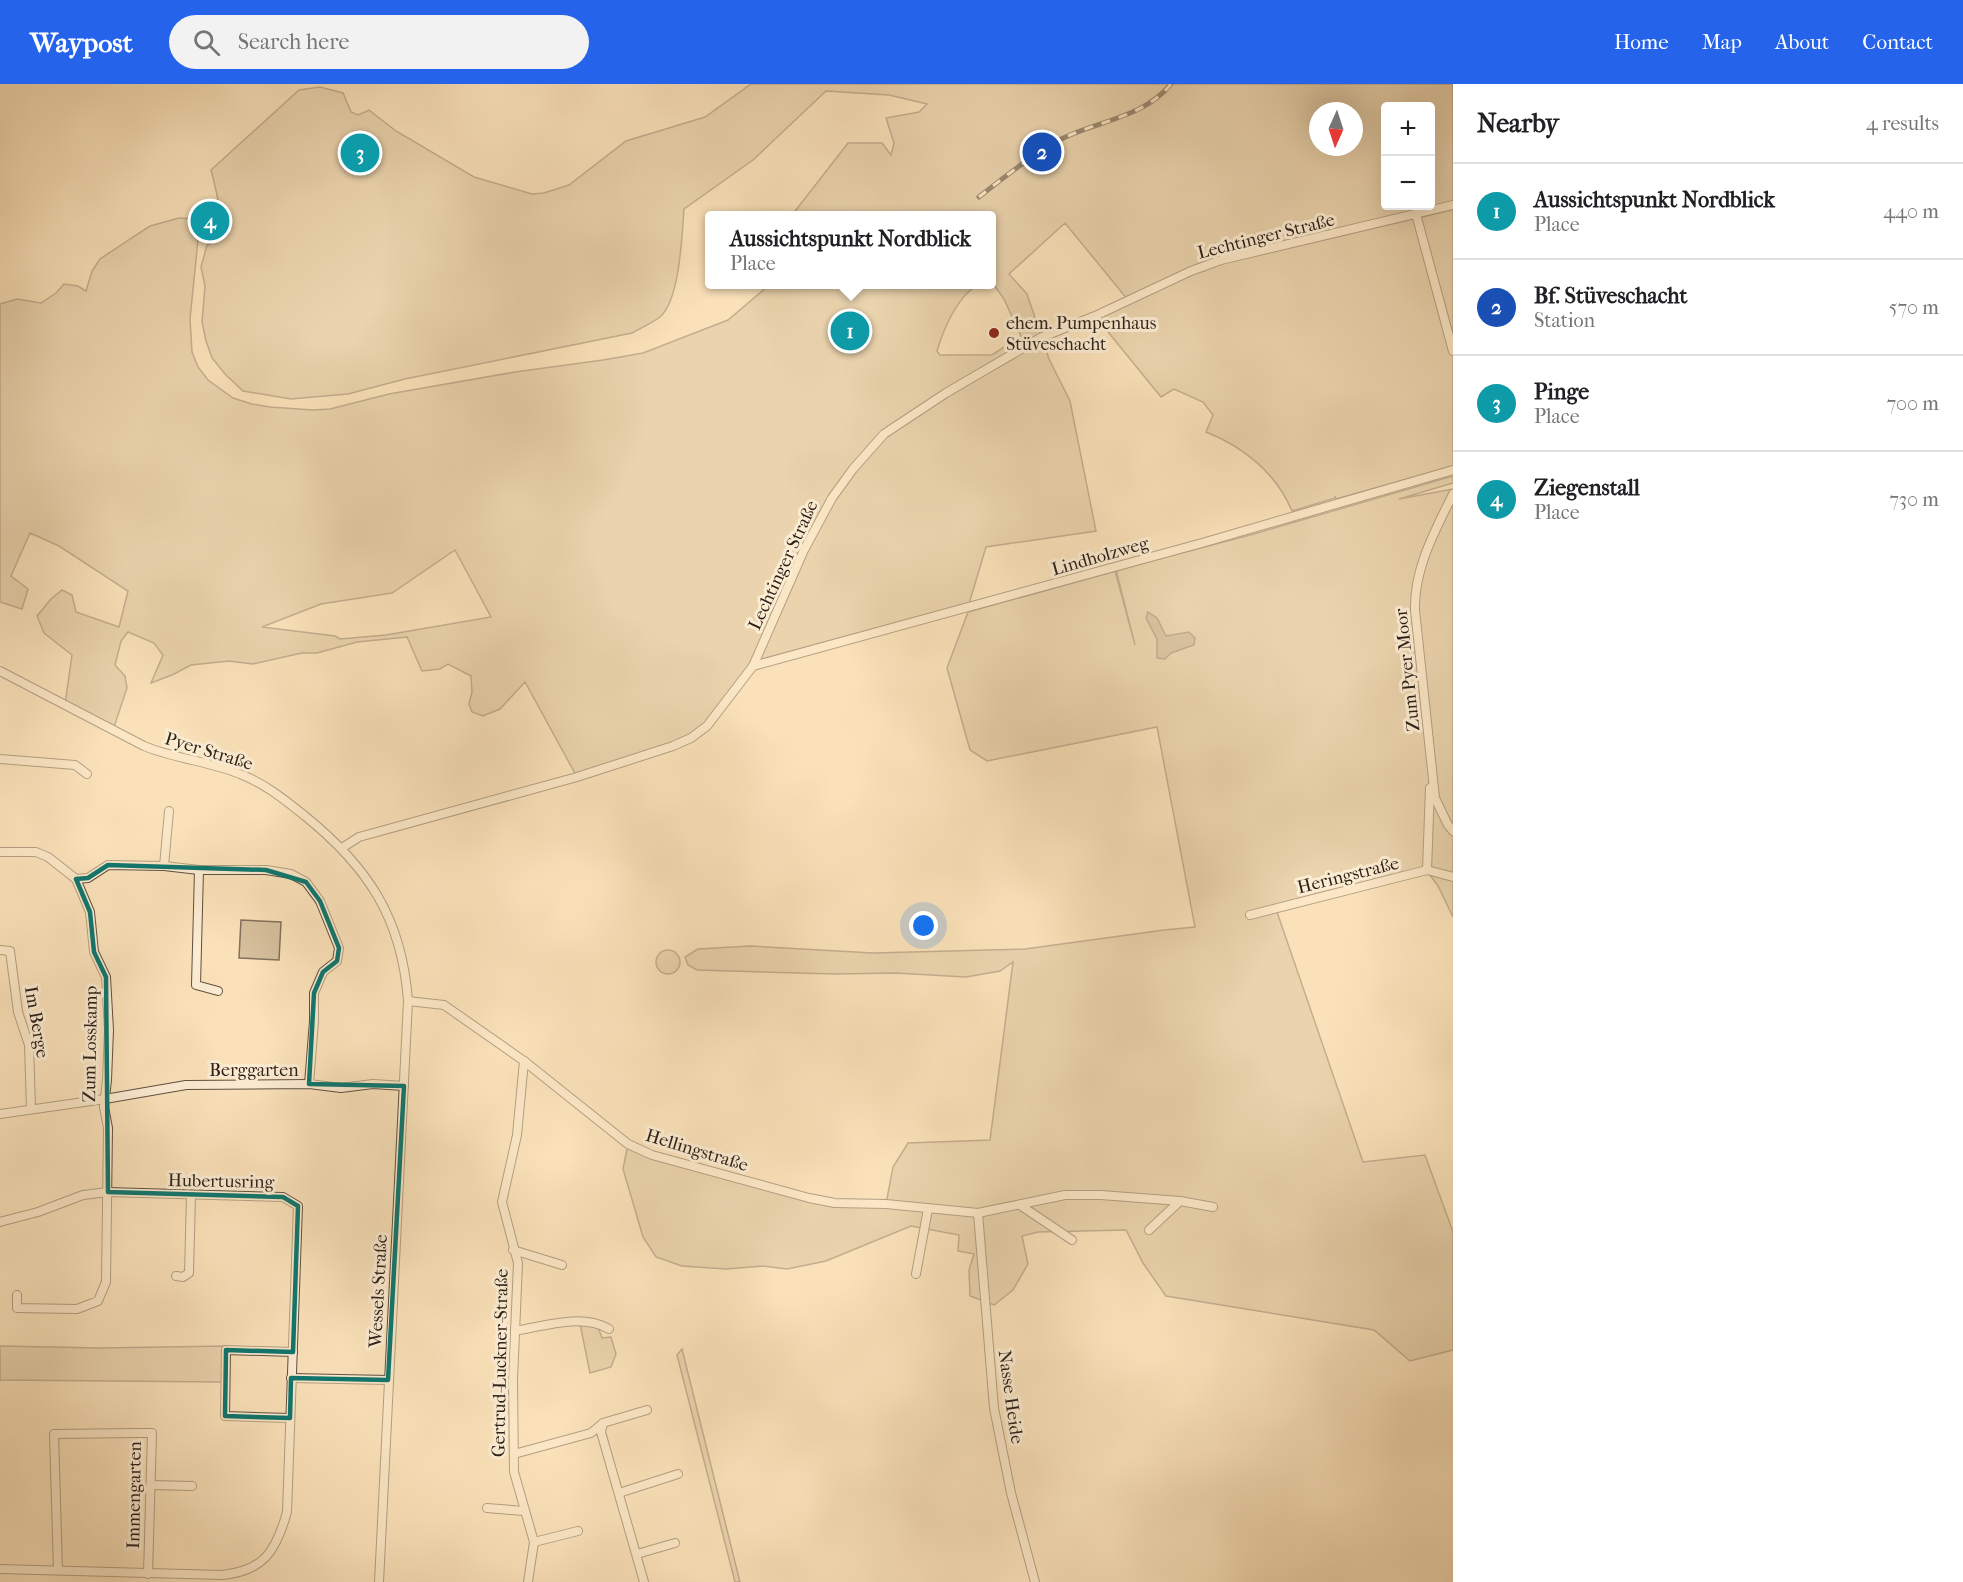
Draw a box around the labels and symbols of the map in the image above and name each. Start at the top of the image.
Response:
north arrow [1309,102,1363,156]
pin: 3 [340,130,380,176]
pin: 2 [1022,130,1062,174]
pin: 4 [190,198,230,244]
street label: Lechtinger Straße [1195,209,1337,264]
pin: 1 [830,308,870,354]
place label: ehem. Pumpenhaus Stüveschacht [1006,313,1157,355]
marker: ehem. Pumpenhaus Stüveschacht [987,326,1001,340]
street label: Lechtinger Straße [744,497,823,633]
street label: Lindholzweg [1049,533,1151,580]
street label: Zum Pyer Moor [1391,607,1424,733]
street label: Pyer Straße [162,728,255,775]
street label: Heringstraße [1295,853,1401,898]
your location [909,911,938,940]
street label: Im Berge [20,985,53,1060]
street label: Zum Losskamp [79,985,102,1103]
street label: Berggarten [209,1060,299,1081]
street label: Hellingstraße [643,1125,751,1176]
street label: Hubertusring [168,1170,275,1193]
street label: Wessels Straße [365,1234,392,1349]
street label: Gertrud-Luckner-Straße [488,1269,513,1457]
street label: Nasse Heide [994,1349,1027,1445]
street label: Immengarten [123,1440,146,1549]

